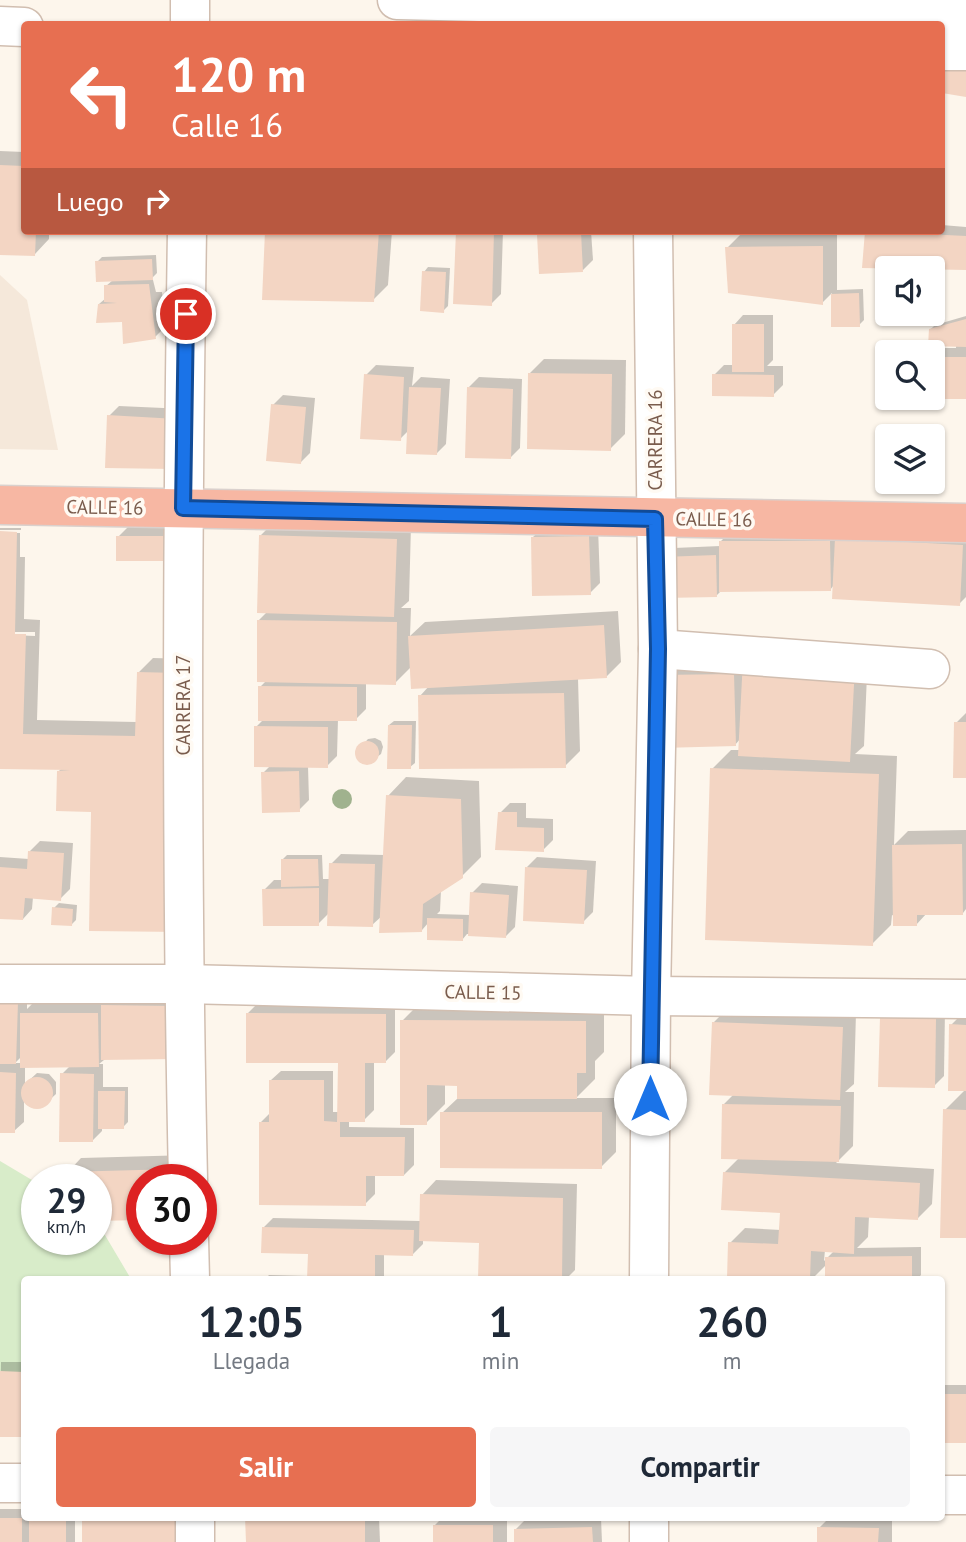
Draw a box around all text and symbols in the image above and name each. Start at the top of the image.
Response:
text: 120 m [171,42,306,106]
icon: left [56,49,147,140]
text: Calle 16 [171,104,283,146]
icon: right [138,182,176,220]
text: Luego [56,185,124,218]
map controls [875,256,945,494]
button: sound [875,256,945,326]
pin [156,284,216,344]
icon: arrive [167,295,205,333]
button: search [875,340,945,410]
street label: CARRERA 16 [643,389,667,491]
button: layers [875,424,945,494]
street label: CALLE 16 [66,494,144,520]
street label: CALLE 16 [675,506,753,532]
street label: CARRERA 17 [171,654,195,756]
street label: CALLE 15 [444,979,522,1005]
position arrow [613,1062,687,1136]
speed limit sign: 30 [126,1164,217,1255]
text: 29 [47,1177,86,1223]
text: km/h [47,1215,86,1238]
text: 12:05 [198,1294,305,1349]
text: 1 [489,1294,512,1349]
text: 260 [696,1294,768,1349]
text: Llegada [213,1346,290,1375]
text: min [482,1346,519,1375]
text: m [723,1346,741,1375]
button: Salir [56,1427,476,1507]
button: Compartir [490,1427,910,1507]

